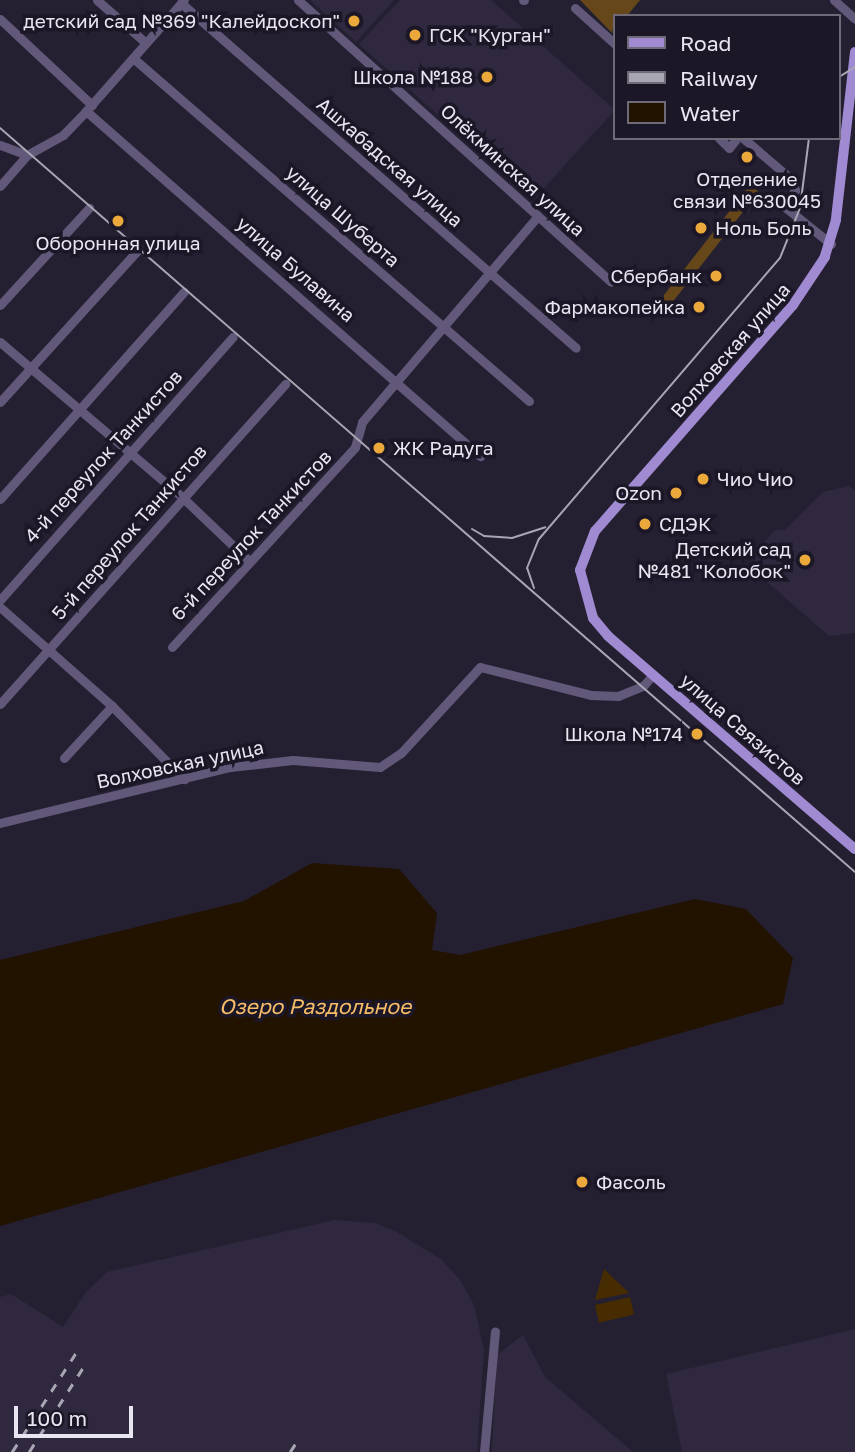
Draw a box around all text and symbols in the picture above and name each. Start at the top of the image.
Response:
place label: детский сад №369 "Калейдоскоп" [23,10,340,32]
marker: детский сад №369 "Калейдоскоп" [346,13,362,29]
legend [614,14,841,140]
place label: ГСК "Курган" [429,24,551,46]
marker: ГСК "Курган" [407,27,423,43]
text: Road [680,30,731,56]
text: Railway [680,65,758,91]
place label: Школа №188 [353,66,473,88]
marker: Школа №188 [479,69,495,85]
street label: Ашхабадская улица [312,92,468,232]
street label: Олёкминская улица [436,99,590,241]
text: Water [680,100,740,126]
marker: Отделение связи №630045 [739,149,755,165]
street label: улица Шуберта [282,160,404,272]
place label: Отделение связи №630045 [673,168,821,212]
street label: улица Булавина [232,211,360,327]
marker: Оборонная улица [110,213,126,229]
place label: Ноль Боль [715,217,811,239]
marker: Ноль Боль [693,220,709,236]
place label: Оборонная улица [35,232,201,254]
place label: Сбербанк [611,265,702,287]
marker: Сбербанк [708,268,724,284]
street label: Волховская улица [666,278,794,422]
place label: Фармакопейка [544,296,685,318]
marker: Фармакопейка [691,299,707,315]
street label: 4-й переулок Танкистов [19,365,187,547]
place label: ЖК Радуга [393,437,494,459]
street label: 5-й переулок Танкистов [47,440,211,624]
marker: ЖК Радуга [371,440,387,456]
street label: 6-й переулок Танкистов [166,445,336,625]
place label: Чио Чио [717,468,793,490]
marker: Чио Чио [695,471,711,487]
place label: Ozon [615,482,662,504]
marker: Ozon [668,485,684,501]
place label: СДЭК [659,513,711,535]
marker: СДЭК [637,516,653,532]
place label: Детский сад №481 "Колобок" [638,538,791,582]
marker: Детский сад №481 "Колобок" [797,552,813,568]
street label: улица Связистов [676,669,810,789]
place label: Школа №174 [565,723,683,745]
marker: Школа №174 [689,726,705,742]
street label: Волховская улица [94,735,266,793]
water label: Озеро Раздольное [219,993,411,1019]
place label: Фасоль [596,1171,666,1193]
marker: Фасоль [574,1174,590,1190]
scale bar [18,1392,136,1436]
text: 100 m [27,1405,87,1431]

